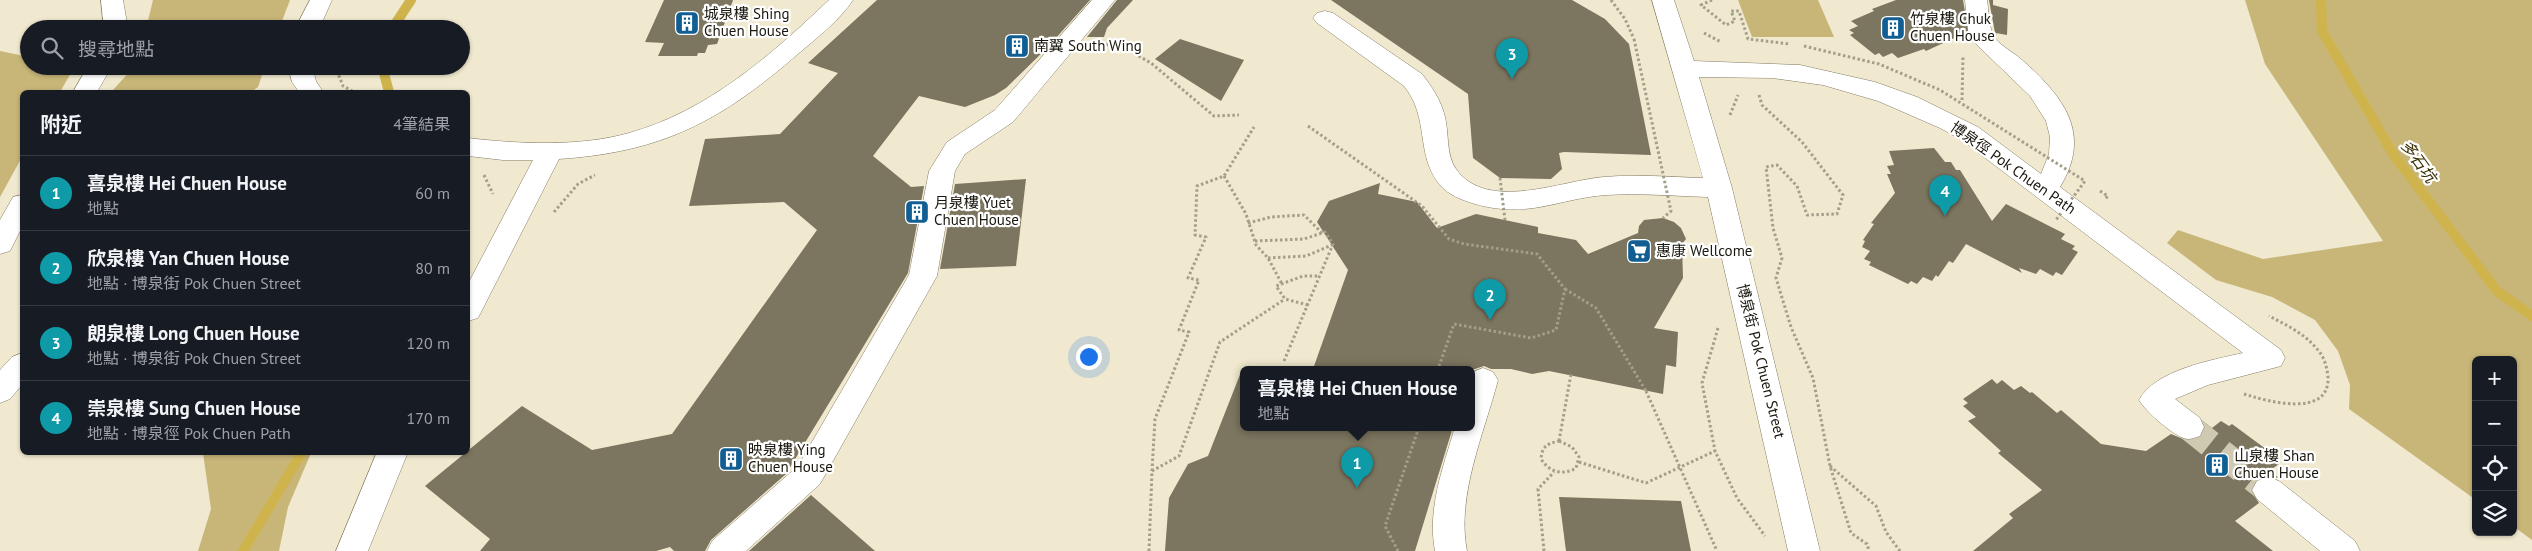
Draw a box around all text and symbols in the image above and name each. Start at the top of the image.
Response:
place label: 城泉樓 Shing Chuen House [704,4,789,40]
place label: 竹泉樓 Chuk Chuen House [1910,9,1995,45]
building icon: 城泉樓 Shing Chuen House [674,10,700,36]
building icon: 竹泉樓 Chuk Chuen House [1880,15,1906,41]
search box [20,20,470,75]
building icon: 南翼 South Wing [1004,33,1030,59]
icon: search [38,34,66,62]
place label: 南翼 South Wing [1034,36,1142,55]
text: 搜尋地點 [78,37,154,61]
pin: 3 [1496,38,1528,79]
text: 附近 [40,111,82,138]
text: 4筆結果 [393,114,450,134]
street label: 博泉徑 Pok Chuen Path [1947,117,2080,218]
water label: 多石坑 [2397,136,2442,188]
text: 喜泉樓 Hei Chuen House [87,171,287,195]
pin: 4 [1929,175,1961,216]
text: 1 [51,183,61,203]
text: 60 m [415,183,450,203]
place label: 月泉樓 Yuet Chuen House [934,193,1019,229]
text: 地點 [87,198,119,218]
building icon: 月泉樓 Yuet Chuen House [904,199,930,225]
supermarket icon: 惠康 Wellcome [1626,238,1652,264]
place label: 惠康 Wellcome [1656,241,1752,260]
text: 欣泉樓 Yan Chuen House [87,246,290,270]
text: 2 [51,258,61,278]
text: 80 m [415,258,450,278]
text: 地點 · 博泉街 Pok Chuen Street [87,273,301,293]
pin: 2 [1474,279,1506,320]
street label: 博泉街 Pok Chuen Street [1733,282,1790,440]
text: 朗泉樓 Long Chuen House [87,321,300,345]
text: 3 [51,333,61,353]
text: 120 m [407,333,450,353]
your location [1076,344,1102,370]
text: 地點 · 博泉街 Pok Chuen Street [87,348,301,368]
map controls [2472,356,2517,536]
button: + [2472,356,2517,401]
popup [1240,366,1475,431]
text: 喜泉樓 Hei Chuen House [1258,376,1457,400]
text: 崇泉樓 Sung Chuen House [87,396,301,420]
button: − [2472,401,2517,446]
text: 地點 [1258,403,1290,423]
text: 4 [51,408,61,428]
text: 170 m [407,408,450,428]
text: 地點 · 博泉徑 Pok Chuen Path [87,423,291,443]
place label: 映泉樓 Ying Chuen House [748,440,833,476]
building icon: 映泉樓 Ying Chuen House [718,446,744,472]
place label: 山泉樓 Shan Chuen House [2234,446,2319,482]
button: locate [2472,446,2517,491]
pin: 1 [1341,447,1373,488]
building icon: 山泉樓 Shan Chuen House [2204,452,2230,478]
button: layers [2472,491,2517,536]

